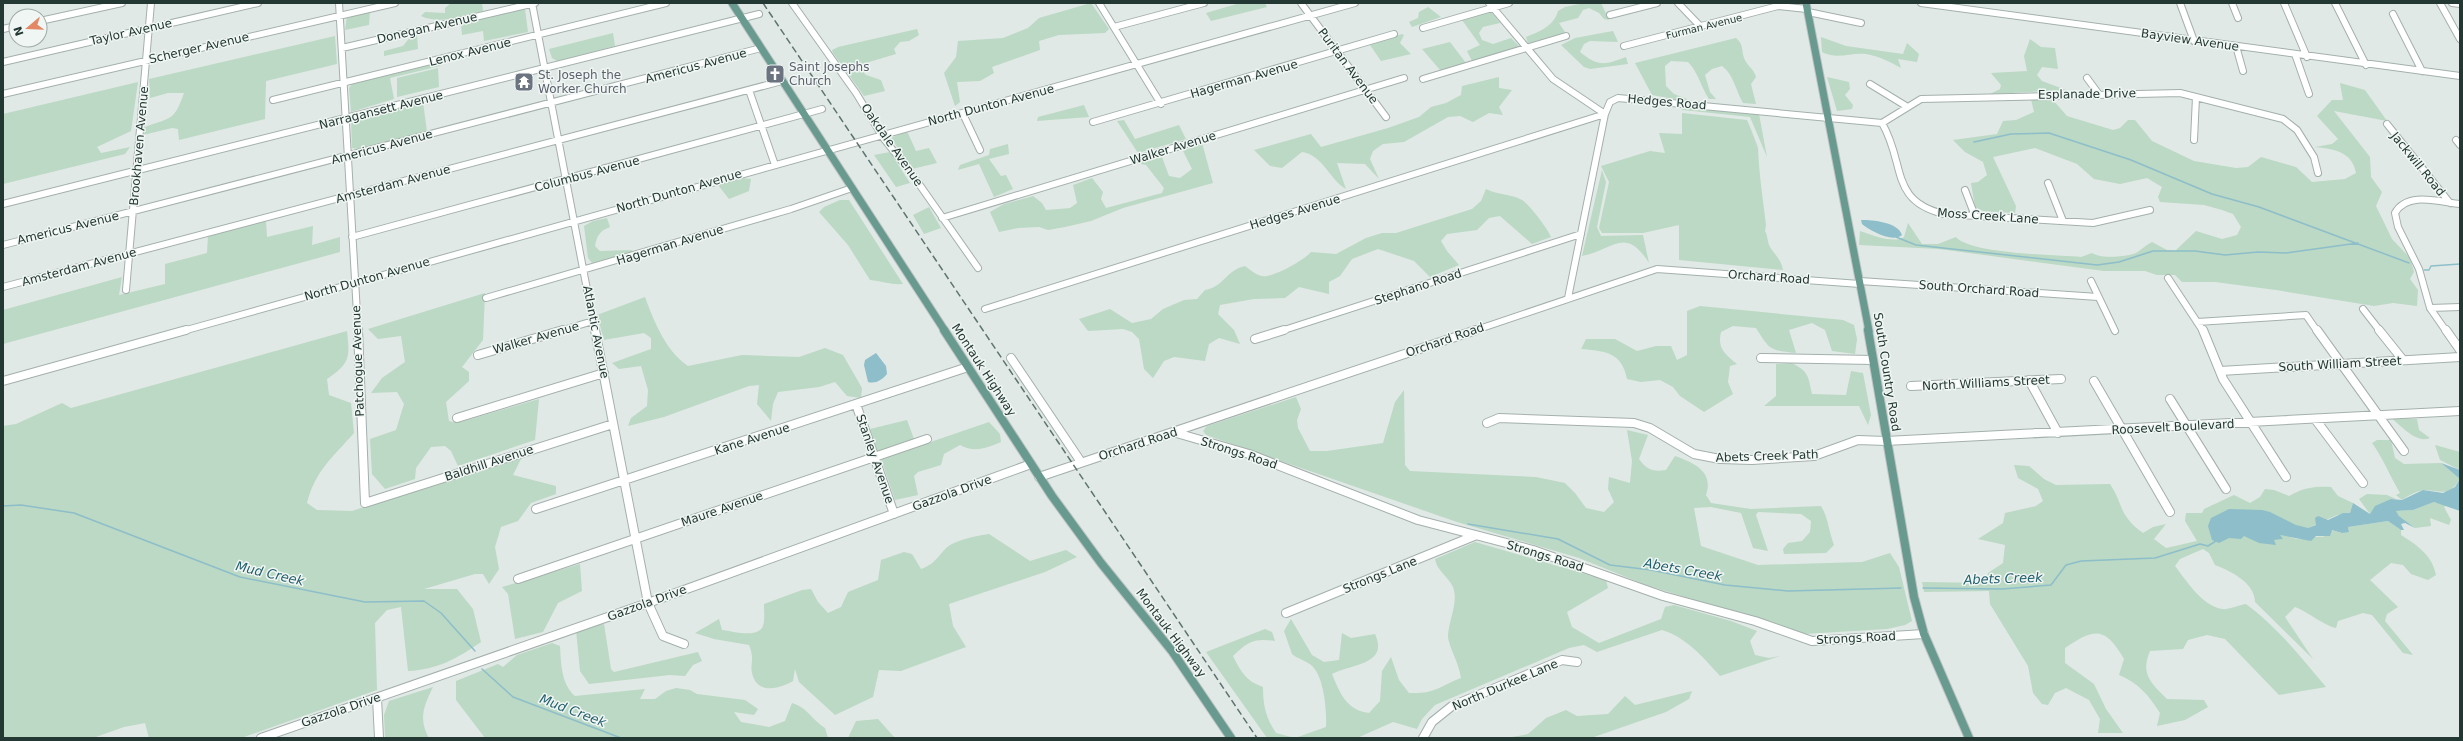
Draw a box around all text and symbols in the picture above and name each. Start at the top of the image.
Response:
north arrow [8,8,48,48]
street label: Donegan Avenue [375,10,479,46]
street label: Furman Avenue [1665,12,1743,41]
street label: Taylor Avenue [88,16,173,48]
text: N [11,25,27,38]
street label: Puritan Avenue [1315,25,1381,107]
street label: Bayview Avenue [2140,26,2240,54]
street label: Scherger Avenue [148,30,250,66]
street label: Lenox Avenue [428,35,512,69]
street label: Americus Avenue [644,46,748,86]
street label: Hagerman Avenue [1189,57,1299,101]
place label: Saint Josephs Church [789,60,869,88]
church icon: Saint Josephs Church [764,63,786,85]
place label: St. Joseph the Worker Church [538,68,627,96]
temple icon: St. Joseph the Worker Church [513,71,535,93]
street label: North Dunton Avenue [926,81,1056,129]
street label: Brookhaven Avenue [127,86,151,206]
street label: Esplanade Drive [2038,86,2136,102]
street label: Narragansett Avenue [318,88,444,132]
street label: Hedges Road [1627,92,1707,112]
street label: Oakdale Avenue [858,101,926,189]
street label: Americus Avenue [330,127,434,167]
street label: Walker Avenue [1128,128,1218,168]
street label: Jackwill Road [2387,128,2448,199]
street label: Columbus Avenue [533,153,641,195]
street label: Amsterdam Avenue [334,162,452,206]
street label: North Dunton Avenue [615,166,743,216]
street label: Hedges Avenue [1248,192,1342,232]
street label: Moss Creek Lane [1937,205,2039,227]
street label: Americus Avenue [16,209,120,247]
street label: Hagerman Avenue [615,222,725,268]
street label: Amsterdam Avenue [20,245,138,289]
street label: North Dunton Avenue [303,254,431,304]
street label: Stephano Road [1372,266,1464,308]
street label: Orchard Road [1728,267,1810,287]
street label: South Orchard Road [1918,278,2040,300]
street label: Atlantic Avenue [580,285,612,379]
street label: Patchogue Avenue [349,305,367,417]
street label: South Country Road [1871,311,1903,433]
street label: Walker Avenue [491,319,581,357]
street label: Orchard Road [1404,320,1486,360]
street label: Montauk Highway [949,321,1019,419]
street label: South William Street [2278,354,2402,374]
street label: North Williams Street [1922,373,2051,393]
street label: Stanley Avenue [853,413,897,505]
street label: Roosevelt Boulevard [2111,417,2235,437]
street label: Kane Avenue [713,420,791,458]
street label: Orchard Road [1097,425,1179,463]
street label: Strongs Road [1199,434,1279,472]
street label: Baldhill Avenue [443,442,535,484]
street label: Abets Creek Path [1715,447,1819,465]
street label: Gazzola Drive [911,472,993,514]
street label: Maure Avenue [679,488,765,530]
street label: Strongs Road [1505,538,1585,574]
street label: Strongs Lane [1341,554,1419,596]
water label: Abets Creek [1642,555,1724,584]
water label: Mud Creek [234,558,306,589]
water label: Abets Creek [1962,570,2043,587]
street label: Gazzola Drive [606,582,688,624]
street label: Montauk Highway [1133,586,1209,680]
street label: Strongs Road [1816,629,1896,647]
street label: North Durkee Lane [1450,656,1560,714]
street label: Gazzola Drive [299,690,383,730]
water label: Mud Creek [538,691,609,730]

